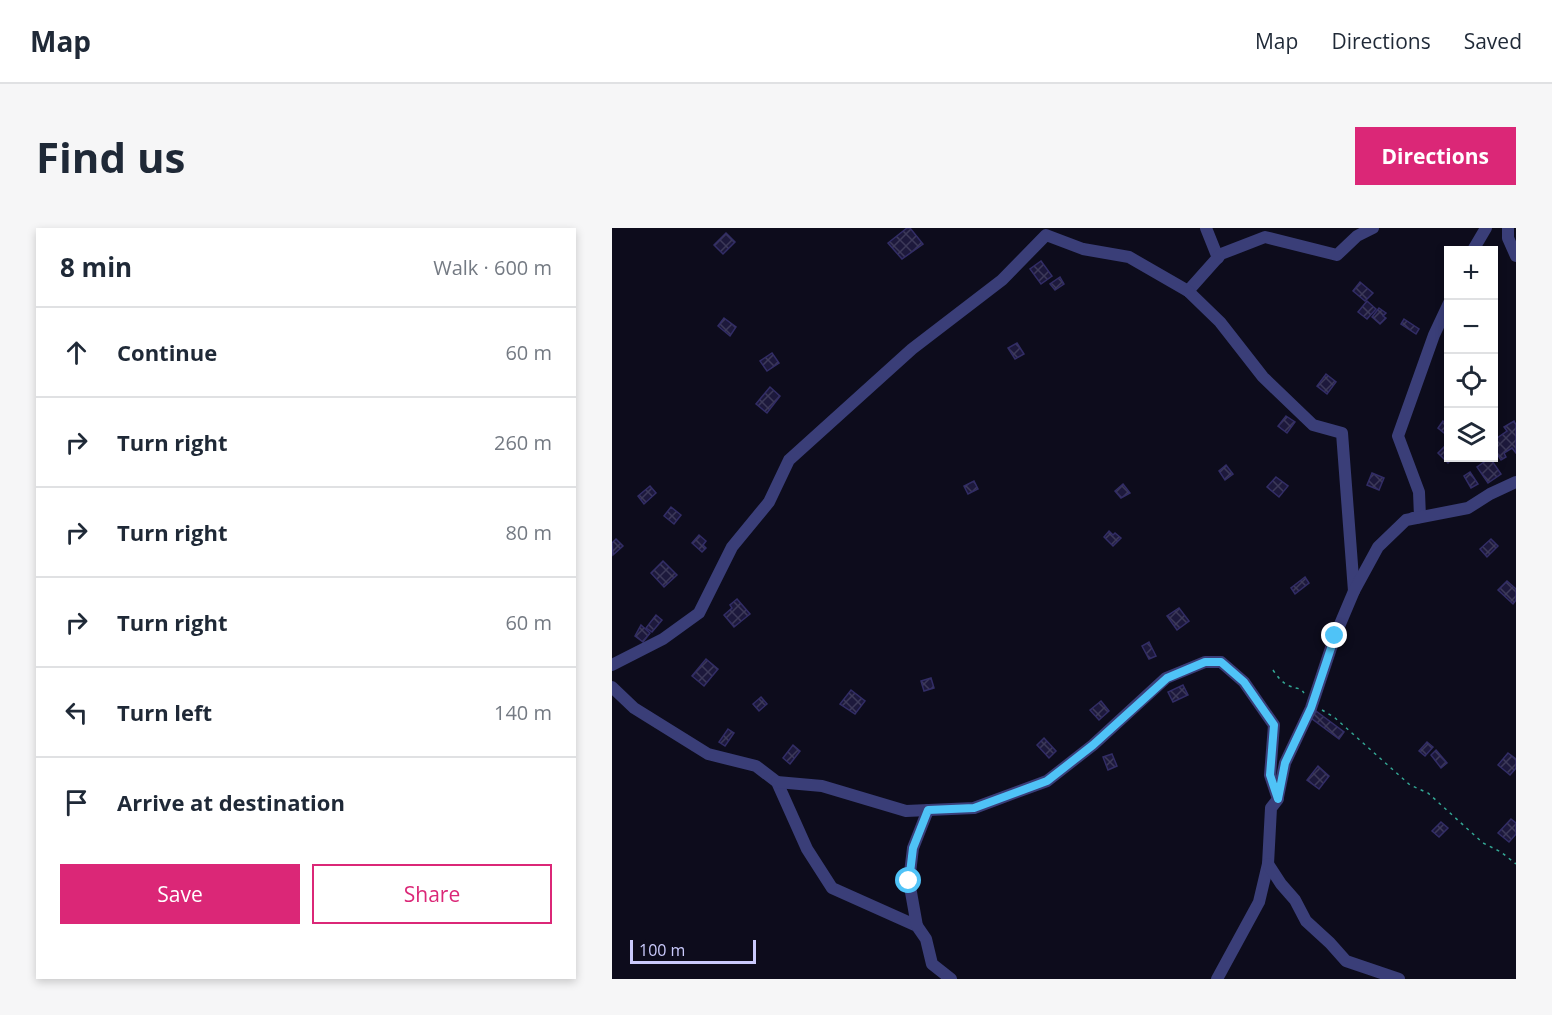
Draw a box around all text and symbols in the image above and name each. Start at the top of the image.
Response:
text: Map [30,22,91,60]
text: Map [1255,27,1298,55]
text: Directions [1331,27,1431,55]
text: Saved [1464,27,1522,55]
button: Directions [1355,127,1516,185]
text: Find us [36,128,185,185]
map controls [1444,246,1498,462]
button: + [1444,246,1498,300]
text: 8 min [60,249,132,285]
text: Walk · 600 m [433,254,552,281]
button: − [1444,300,1498,354]
icon: ahead [60,336,93,369]
text: Continue [117,337,217,367]
text: 60 m [505,339,552,366]
button: locate [1444,354,1498,408]
button: layers [1444,408,1498,462]
icon: right [60,426,93,459]
text: Turn right [117,427,228,457]
text: 260 m [494,429,552,456]
icon: right [60,516,93,549]
text: Turn right [117,517,228,547]
text: 80 m [505,519,552,546]
icon: right [60,606,93,639]
text: Turn right [117,607,228,637]
text: 60 m [505,609,552,636]
route end [1321,622,1347,648]
icon: left [60,696,93,729]
text: Turn left [117,697,212,727]
text: 140 m [494,699,552,726]
icon: arrive [60,786,93,819]
text: Arrive at destination [117,787,345,817]
button: Save [60,864,300,924]
button: Share [312,864,552,924]
route start [895,867,921,893]
scale bar [630,937,756,964]
text: 100 m [639,939,685,961]

